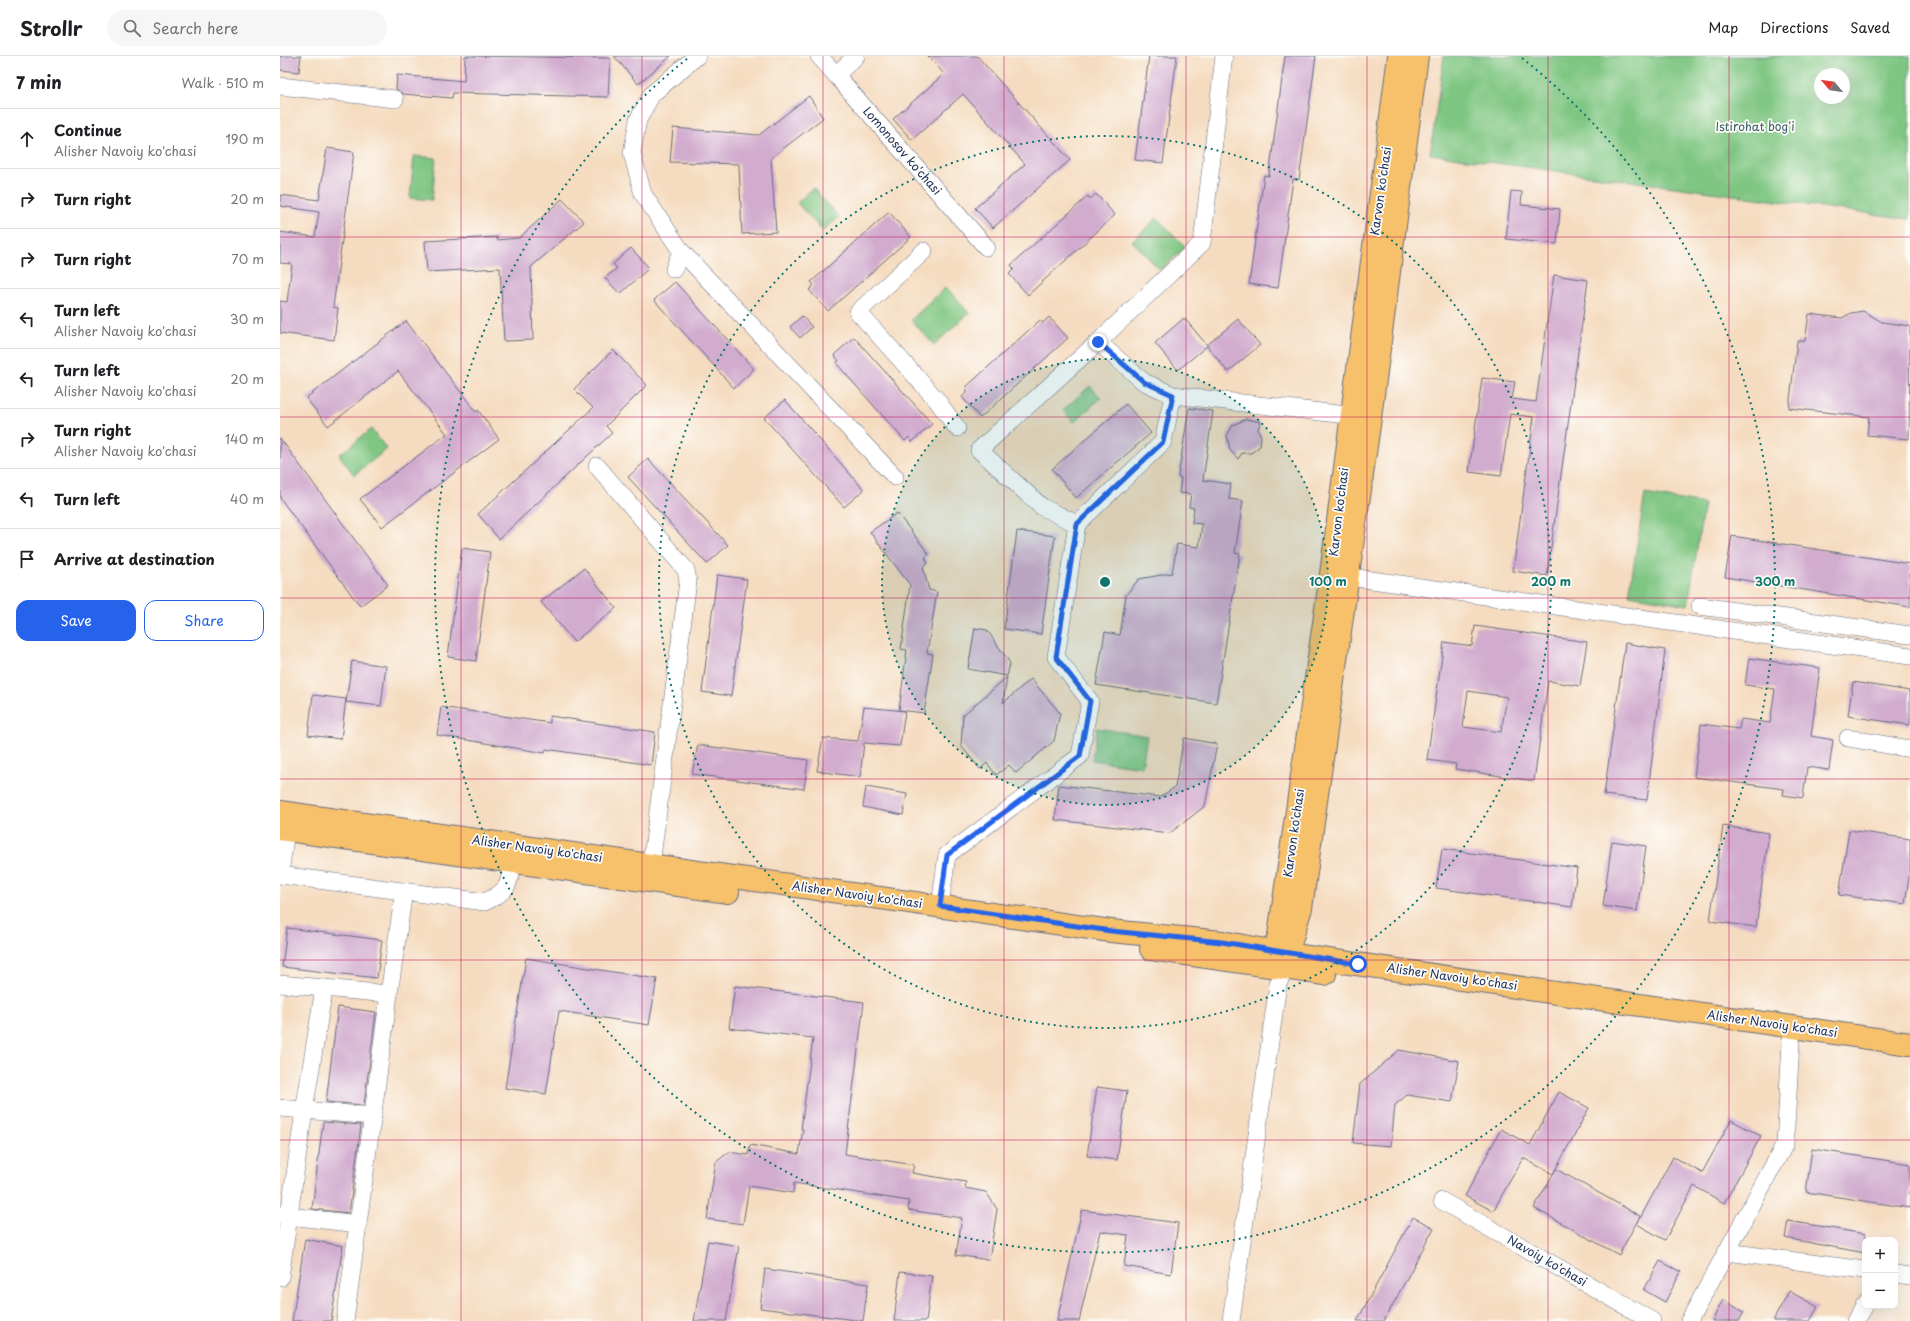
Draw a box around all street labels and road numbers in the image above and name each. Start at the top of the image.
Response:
street label: Lomonosov ko'chasi [859,102,946,198]
street label: Karvon ko'chasi [1365,145,1395,236]
street label: Karvon ko'chasi [1324,466,1352,557]
street label: Karvon ko'chasi [1278,787,1308,878]
street label: Alisher Navoiy ko'chasi [471,830,604,866]
street label: Alisher Navoiy ko'chasi [791,876,924,912]
street label: Alisher Navoiy ko'chasi [1386,958,1519,994]
street label: Alisher Navoiy ko'chasi [1706,1005,1839,1041]
street label: Navoiy ko'chasi [1504,1230,1591,1290]

